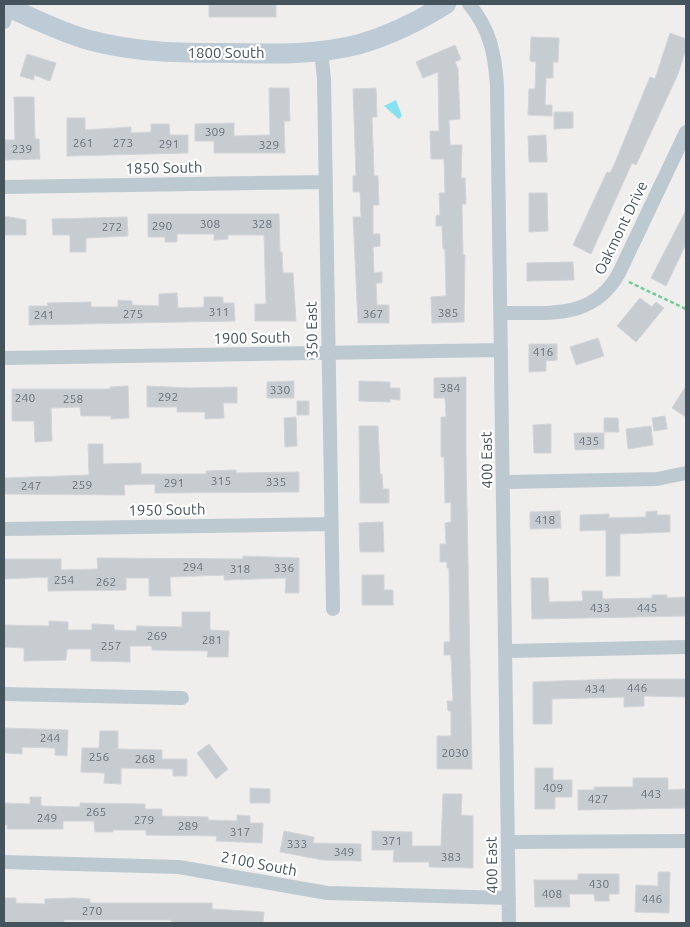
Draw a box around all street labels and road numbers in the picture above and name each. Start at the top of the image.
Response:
street label: 1800 South [188,44,264,61]
street label: 1850 South [125,158,203,177]
street label: Oakmont Drive [591,178,651,277]
street label: 350 East [302,301,320,359]
street label: 1900 South [213,328,291,347]
street label: 400 East [477,431,495,489]
street label: 1950 South [128,500,206,519]
street label: 400 East [482,836,500,894]
street label: 2100 South [220,848,298,879]

